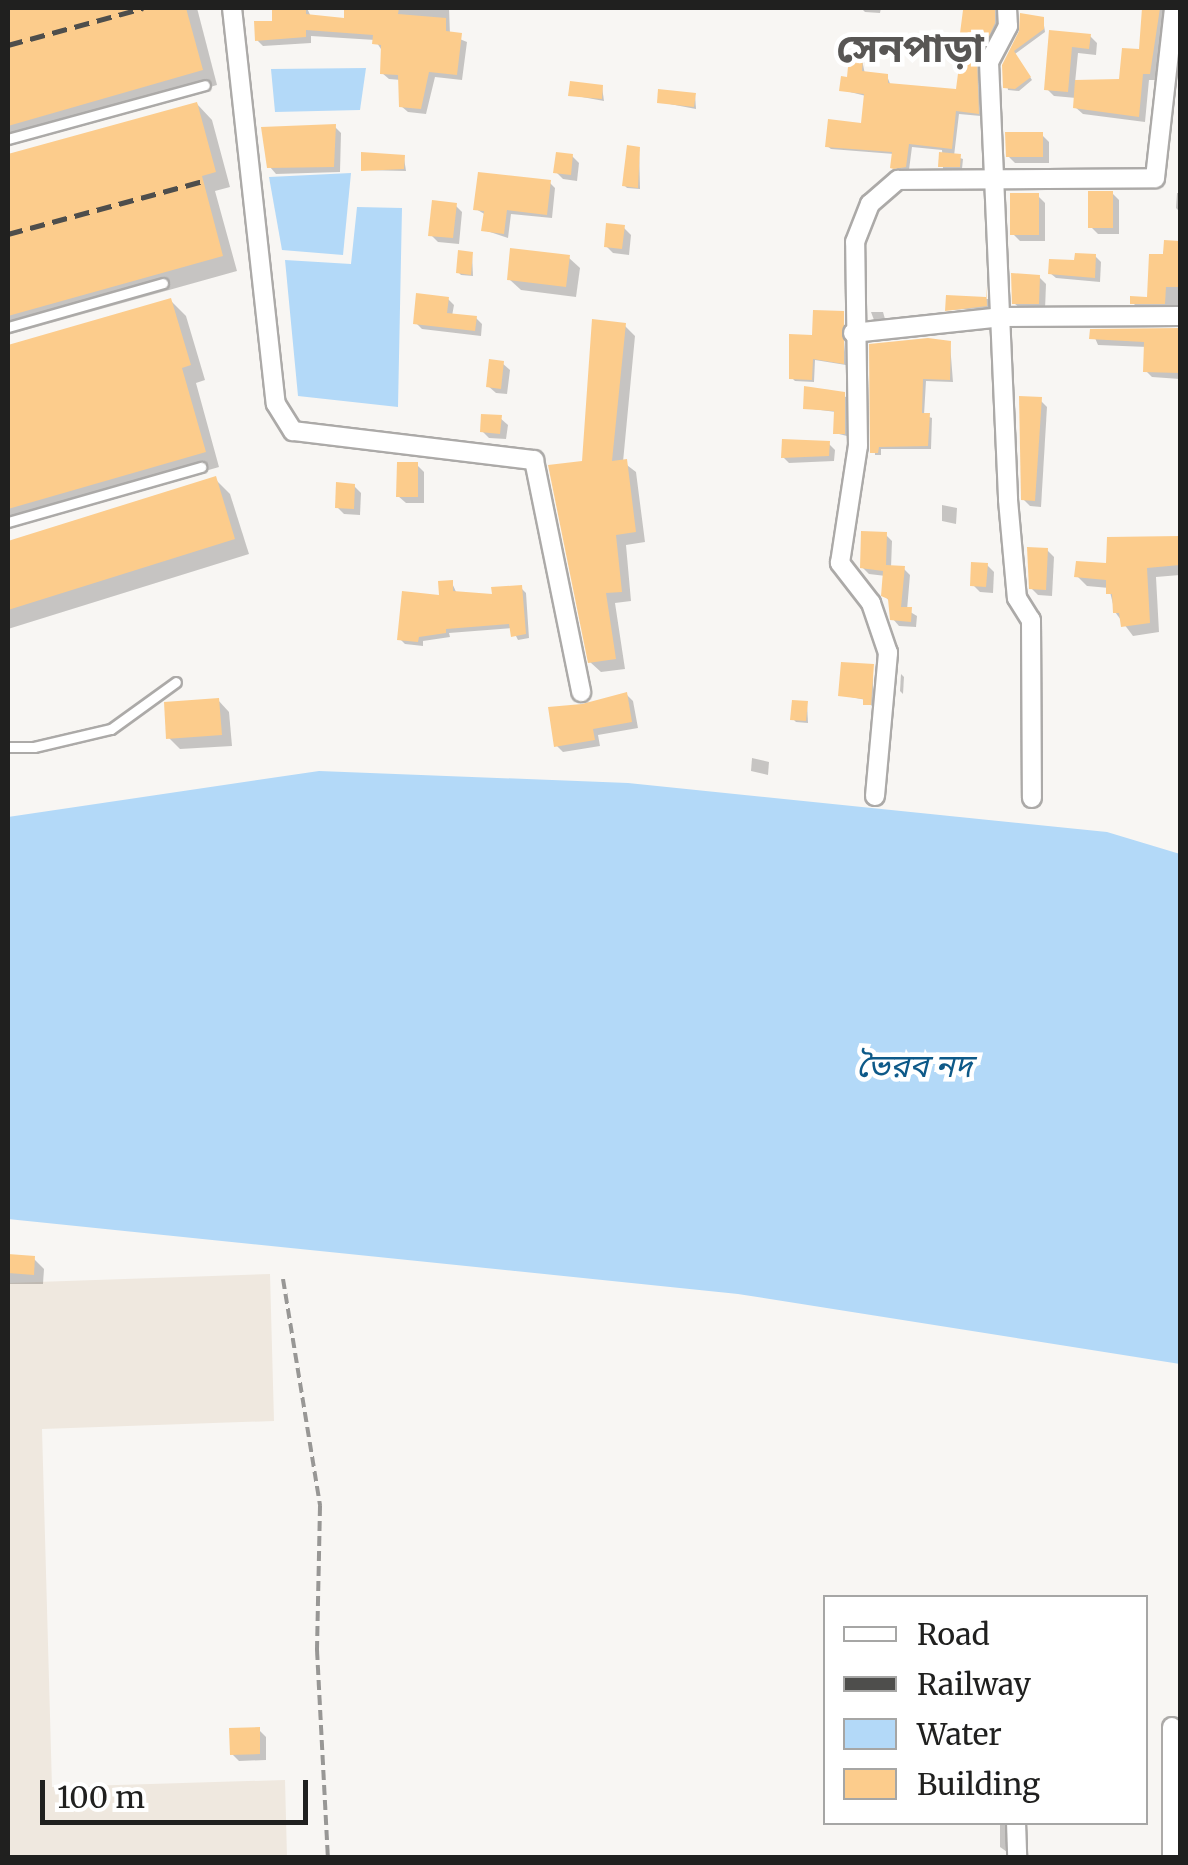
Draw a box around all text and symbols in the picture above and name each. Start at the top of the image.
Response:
district label: সেনপাড়া [836,24,984,72]
water label: ভৈরব নদ [856,1047,972,1085]
legend [823,1595,1148,1825]
text: Road [917,1615,990,1653]
text: Railway [917,1665,1031,1703]
text: Water [917,1715,1002,1753]
scale bar [45,1760,312,1822]
text: Building [917,1765,1040,1803]
text: 100 m [57,1778,145,1816]

